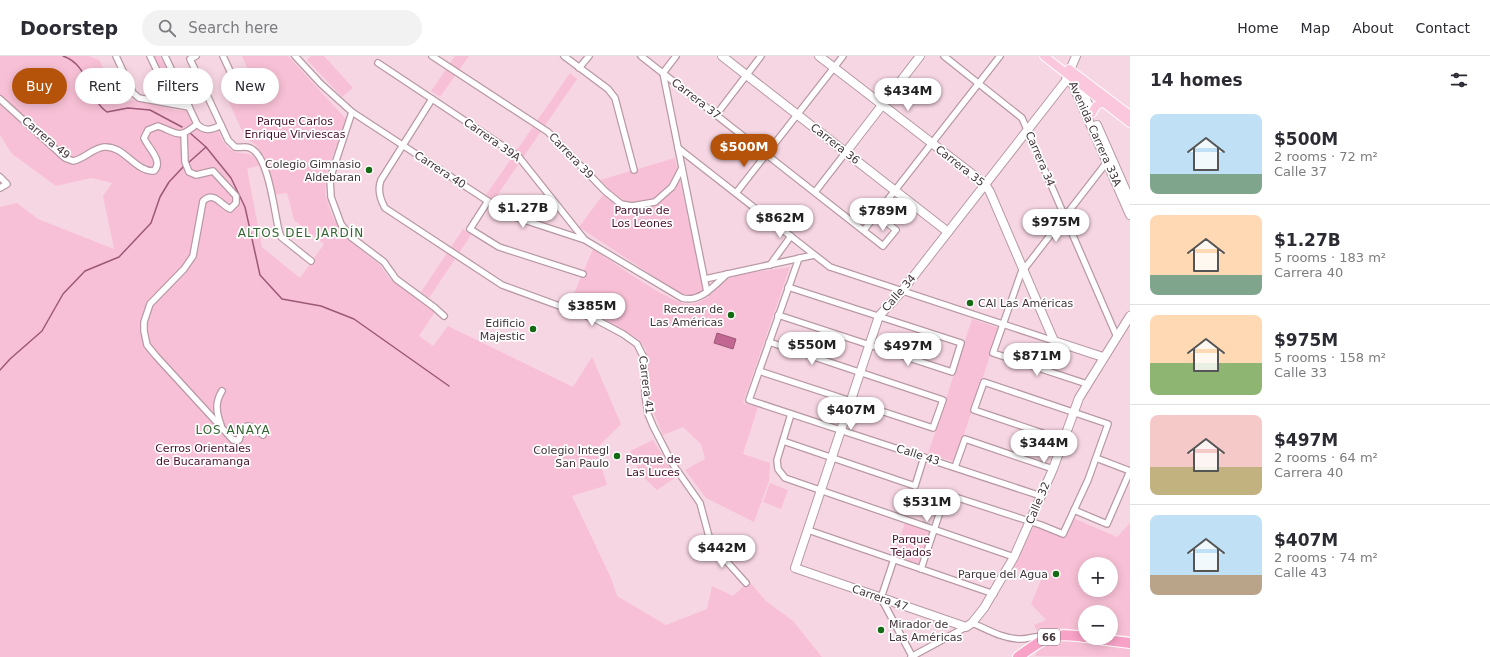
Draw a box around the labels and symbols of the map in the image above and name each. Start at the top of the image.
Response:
street label: Carrera 37 [669,76,723,122]
pin: $434M [880,78,936,112]
street label: Avenida Carrera 33A [1066,80,1124,189]
street label: Carrera 49 [19,114,73,162]
park label: Parque Carlos Enrique Virviescas [244,115,346,141]
street label: Carrera 39A [461,116,523,165]
street label: Carrera 36 [808,121,862,167]
street label: Carrera 39 [546,130,596,182]
street label: Carrera 34 [1023,130,1057,188]
pin: $500M [716,134,772,168]
street label: Carrera 35 [933,143,987,189]
street label: Carrera 40 [412,149,468,191]
place label: Colegio Gimnasio Aldebaran [265,158,361,184]
marker: Colegio Gimnasio Aldebaran [364,165,374,175]
pin: $1.27B [490,195,556,229]
pin: $789M [855,198,911,232]
park label: Parque de Los Leones [612,204,673,230]
pin: $862M [752,205,808,239]
pin: $975M [1028,209,1084,243]
district label: ALTOS DEL JARDÍN [238,225,364,240]
street label: Calle 34 [879,272,919,314]
pin: $385M [564,293,620,327]
place label: CAI Las Américas [978,297,1073,310]
marker: CAI Las Américas [965,298,975,308]
place label: Recrear de Las Américas [650,303,723,329]
marker: Recrear de Las Américas [726,310,736,320]
place label: Edificio Majestic [480,317,525,343]
marker: Edificio Majestic [528,324,538,334]
pin: $550M [784,332,840,366]
pin: $497M [880,333,936,367]
pin: $871M [1009,343,1065,377]
street label: Carrera 41 [636,355,656,415]
pin: $407M [823,397,879,431]
district label: LOS ANAYA [195,423,271,437]
pin: $344M [1016,430,1072,464]
park label: Cerros Orientales de Bucaramanga [155,442,251,468]
street label: Calle 43 [895,442,941,468]
place label: Colegio Integl San Paulo [533,444,609,470]
marker: Colegio Integl San Paulo [612,451,622,461]
park label: Parque de Las Luces [625,453,681,479]
street label: Calle 32 [1023,480,1053,526]
pin: $531M [899,489,955,523]
park label: Parque Tejados [890,533,932,559]
pin: $442M [694,535,750,569]
place label: Parque del Agua [958,568,1048,581]
marker: Parque del Agua [1051,569,1061,579]
street label: Carrera 47 [850,582,910,614]
place label: Mirador de Las Américas [889,618,962,644]
marker: Mirador de Las Américas [876,625,886,635]
road number: 66 [1038,629,1060,645]

